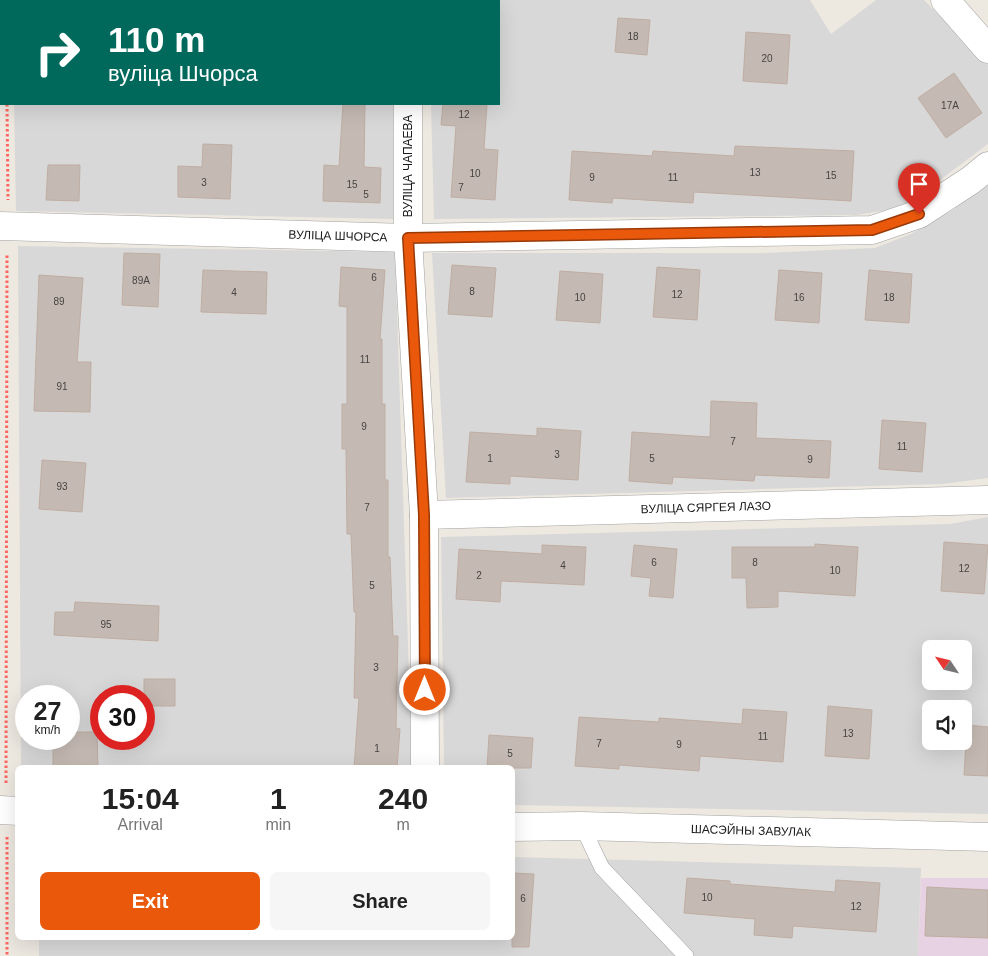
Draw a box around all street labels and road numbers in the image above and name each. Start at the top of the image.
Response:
street label: ВУЛІЦА ЧАПАЕВА [401,115,415,217]
street label: ВУЛІЦА ШЧОРСА [288,227,388,244]
street label: ВУЛІЦА СЯРГЕЯ ЛАЗО [641,499,771,516]
street label: ШАСЭЙНЫ ЗАВУЛАК [691,822,811,839]

